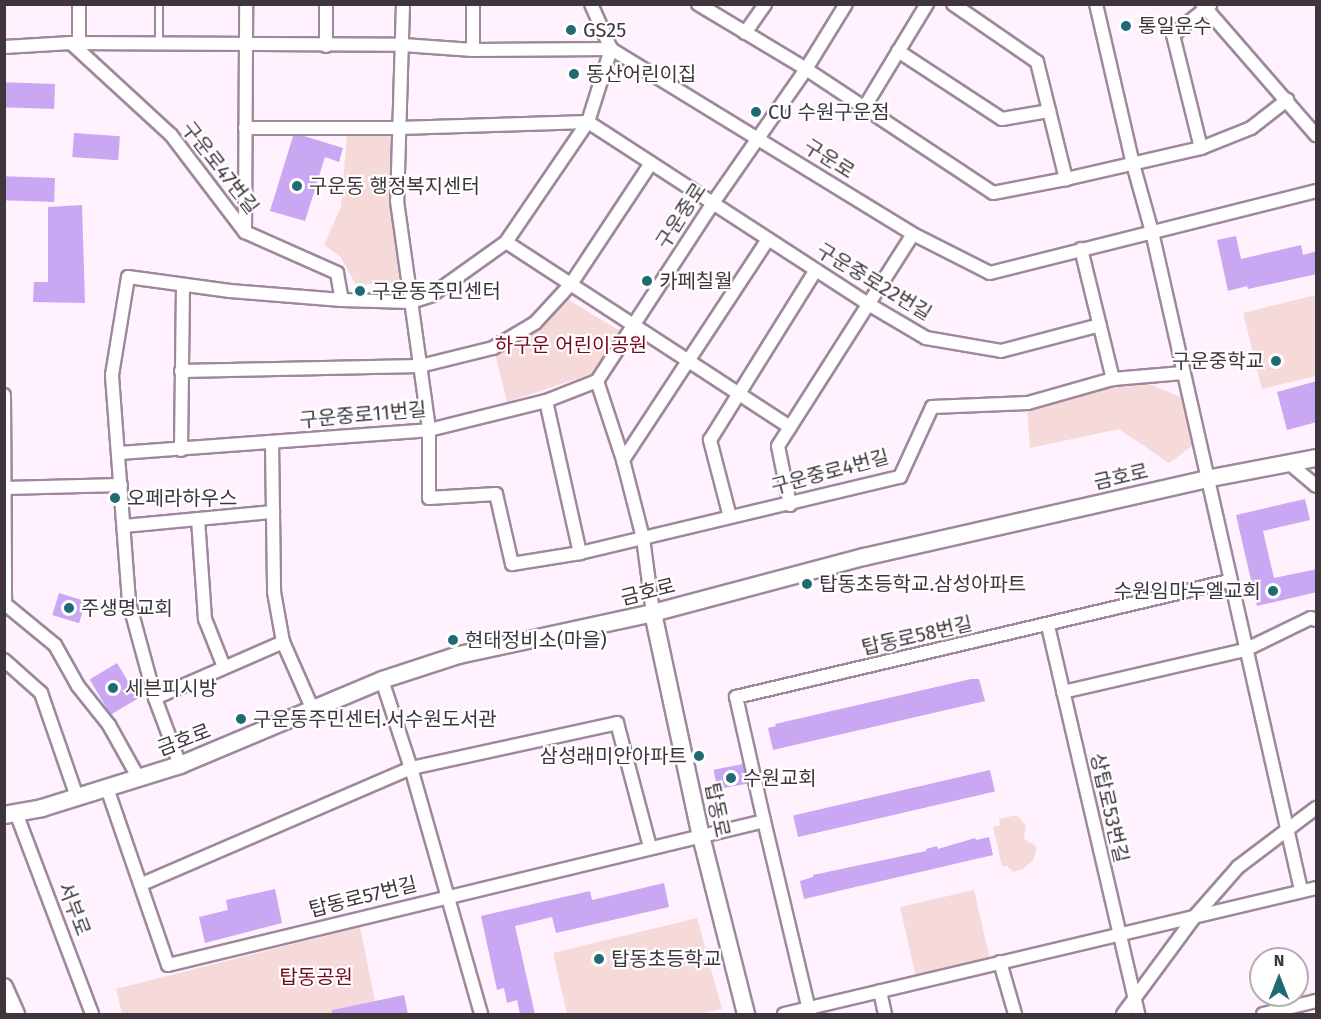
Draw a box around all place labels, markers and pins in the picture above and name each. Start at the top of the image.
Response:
place label: 통일운수 [1138,14,1212,38]
place label: GS25 [583,18,626,42]
marker: 통일운수 [1119,19,1133,33]
marker: GS25 [564,23,578,37]
place label: 동산어린이집 [586,62,696,86]
marker: 동산어린이집 [567,67,581,81]
place label: CU 수원구운점 [768,100,890,124]
marker: CU 수원구운점 [749,105,763,119]
place label: 구운동 행정복지센터 [309,174,480,198]
marker: 구운동 행정복지센터 [290,179,304,193]
place label: 카페칠월 [659,269,733,293]
marker: 카페칠월 [640,274,654,288]
place label: 구운동주민센터 [372,279,501,303]
marker: 구운동주민센터 [353,284,367,298]
place label: 구운중학교 [1172,349,1264,373]
marker: 구운중학교 [1269,354,1283,368]
place label: 오페라하우스 [127,486,237,510]
marker: 오페라하우스 [108,491,122,505]
place label: 탑동초등학교.삼성아파트 [819,572,1026,596]
marker: 탑동초등학교.삼성아파트 [800,577,814,591]
place label: 수원임마누엘교회 [1114,579,1261,603]
marker: 수원임마누엘교회 [1266,584,1280,598]
place label: 주생명교회 [81,596,173,620]
marker: 주생명교회 [62,601,76,615]
place label: 현대정비소(마을) [465,628,607,652]
marker: 현대정비소(마을) [446,633,460,647]
place label: 세븐피시방 [125,676,217,700]
marker: 세븐피시방 [106,681,120,695]
place label: 구운동주민센터.서수원도서관 [253,707,497,731]
marker: 구운동주민센터.서수원도서관 [234,712,248,726]
place label: 삼성래미안아파트 [540,744,687,768]
marker: 삼성래미안아파트 [692,749,706,763]
place label: 수원교회 [743,766,817,790]
marker: 수원교회 [724,771,738,785]
place label: 탑동초등학교 [611,947,721,971]
marker: 탑동초등학교 [592,952,606,966]

